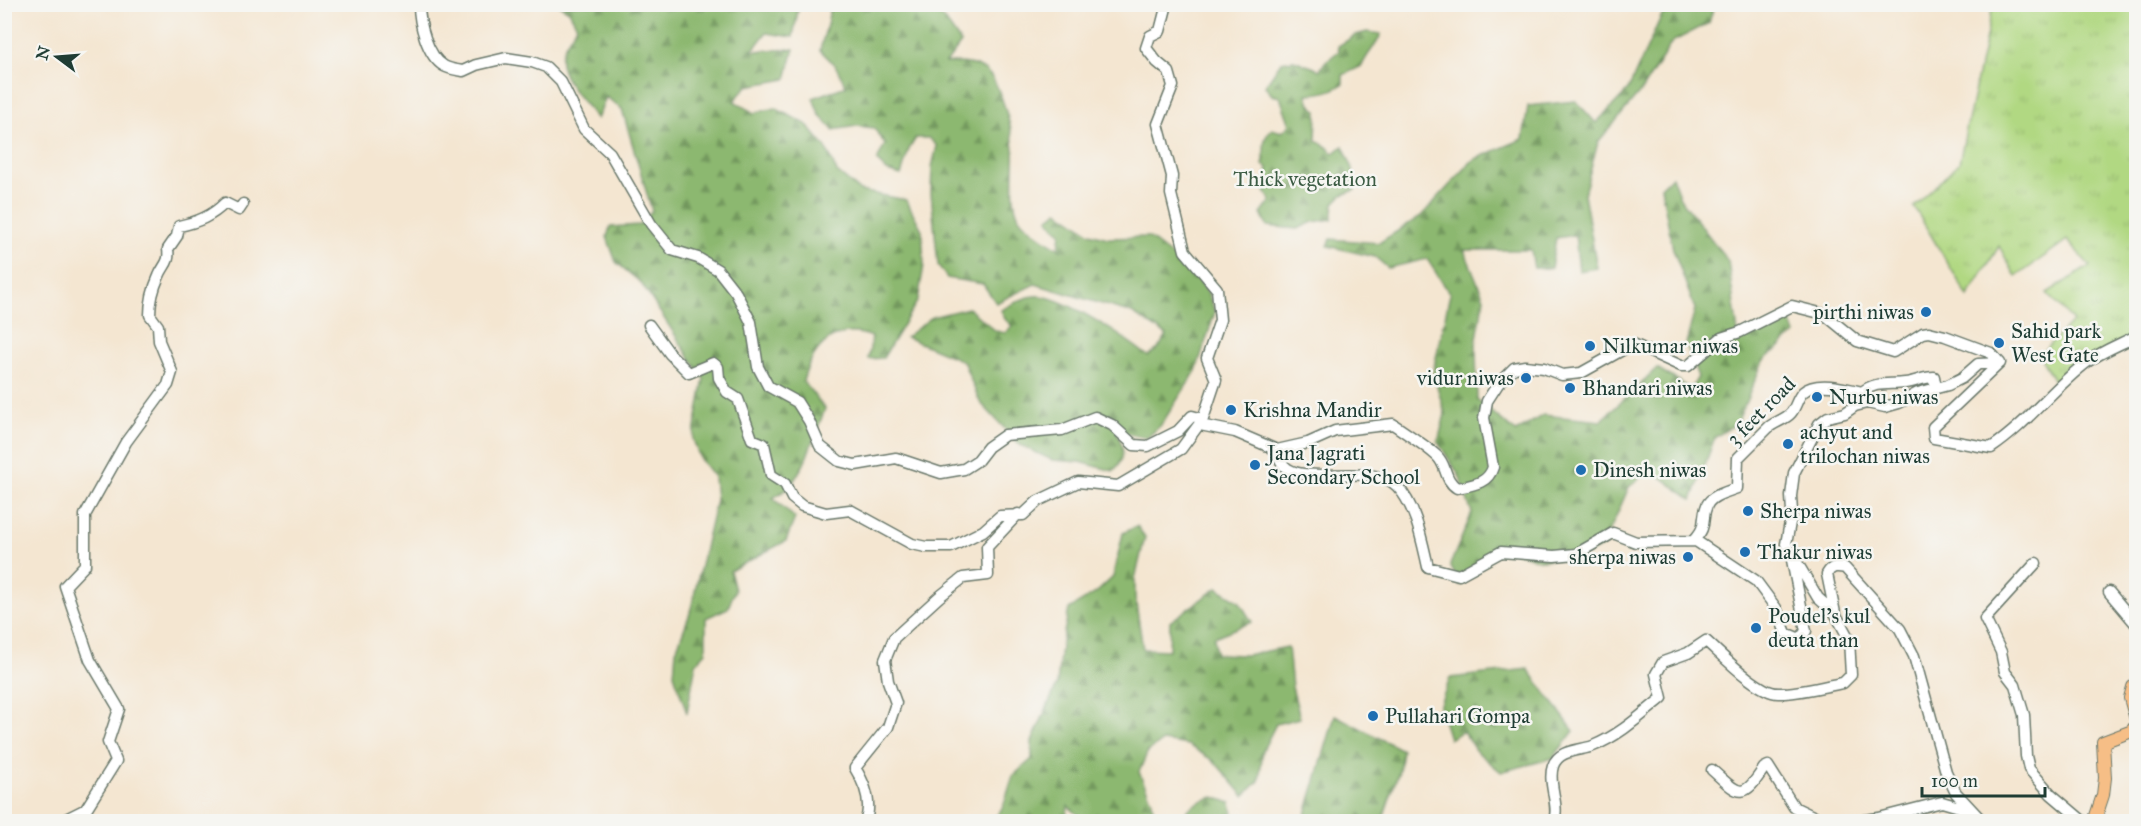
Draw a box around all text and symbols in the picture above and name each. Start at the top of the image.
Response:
north arrow [27,27,87,87]
text: N [32,43,54,62]
park label: Thick vegetation [1233,166,1377,192]
place label: pirthi niwas [1812,299,1914,325]
marker: pirthi niwas [1919,305,1933,319]
place label: Sahid park West Gate [2011,318,2101,368]
place label: Nilkumar niwas [1602,333,1738,359]
marker: Sahid park West Gate [1992,336,2006,350]
marker: Nilkumar niwas [1583,339,1597,353]
place label: vidur niwas [1416,365,1514,391]
marker: vidur niwas [1519,371,1533,385]
street label: 3 feet road [1721,371,1801,451]
place label: Bhandari niwas [1582,375,1713,401]
marker: Bhandari niwas [1563,381,1577,395]
place label: Nurbu niwas [1829,384,1939,410]
marker: Nurbu niwas [1810,390,1824,404]
place label: Krishna Mandir [1243,397,1382,423]
marker: Krishna Mandir [1224,403,1238,417]
place label: achyut and trilochan niwas [1800,419,1930,469]
marker: achyut and trilochan niwas [1781,437,1795,451]
place label: Jana Jagrati Secondary School [1265,440,1420,490]
place label: Dinesh niwas [1593,457,1706,483]
marker: Jana Jagrati Secondary School [1248,458,1262,472]
marker: Dinesh niwas [1574,463,1588,477]
place label: Sherpa niwas [1760,498,1871,524]
marker: Sherpa niwas [1741,504,1755,518]
place label: Thakur niwas [1757,539,1872,565]
place label: sherpa niwas [1569,544,1676,570]
marker: Thakur niwas [1738,545,1752,559]
marker: sherpa niwas [1681,550,1695,564]
place label: Poudel's kul deuta than [1768,603,1871,653]
marker: Poudel's kul deuta than [1749,621,1763,635]
place label: Pullahari Gompa [1385,703,1530,729]
marker: Pullahari Gompa [1366,709,1380,723]
scale bar [1922,760,2045,798]
text: 100 m [1931,770,1978,792]

